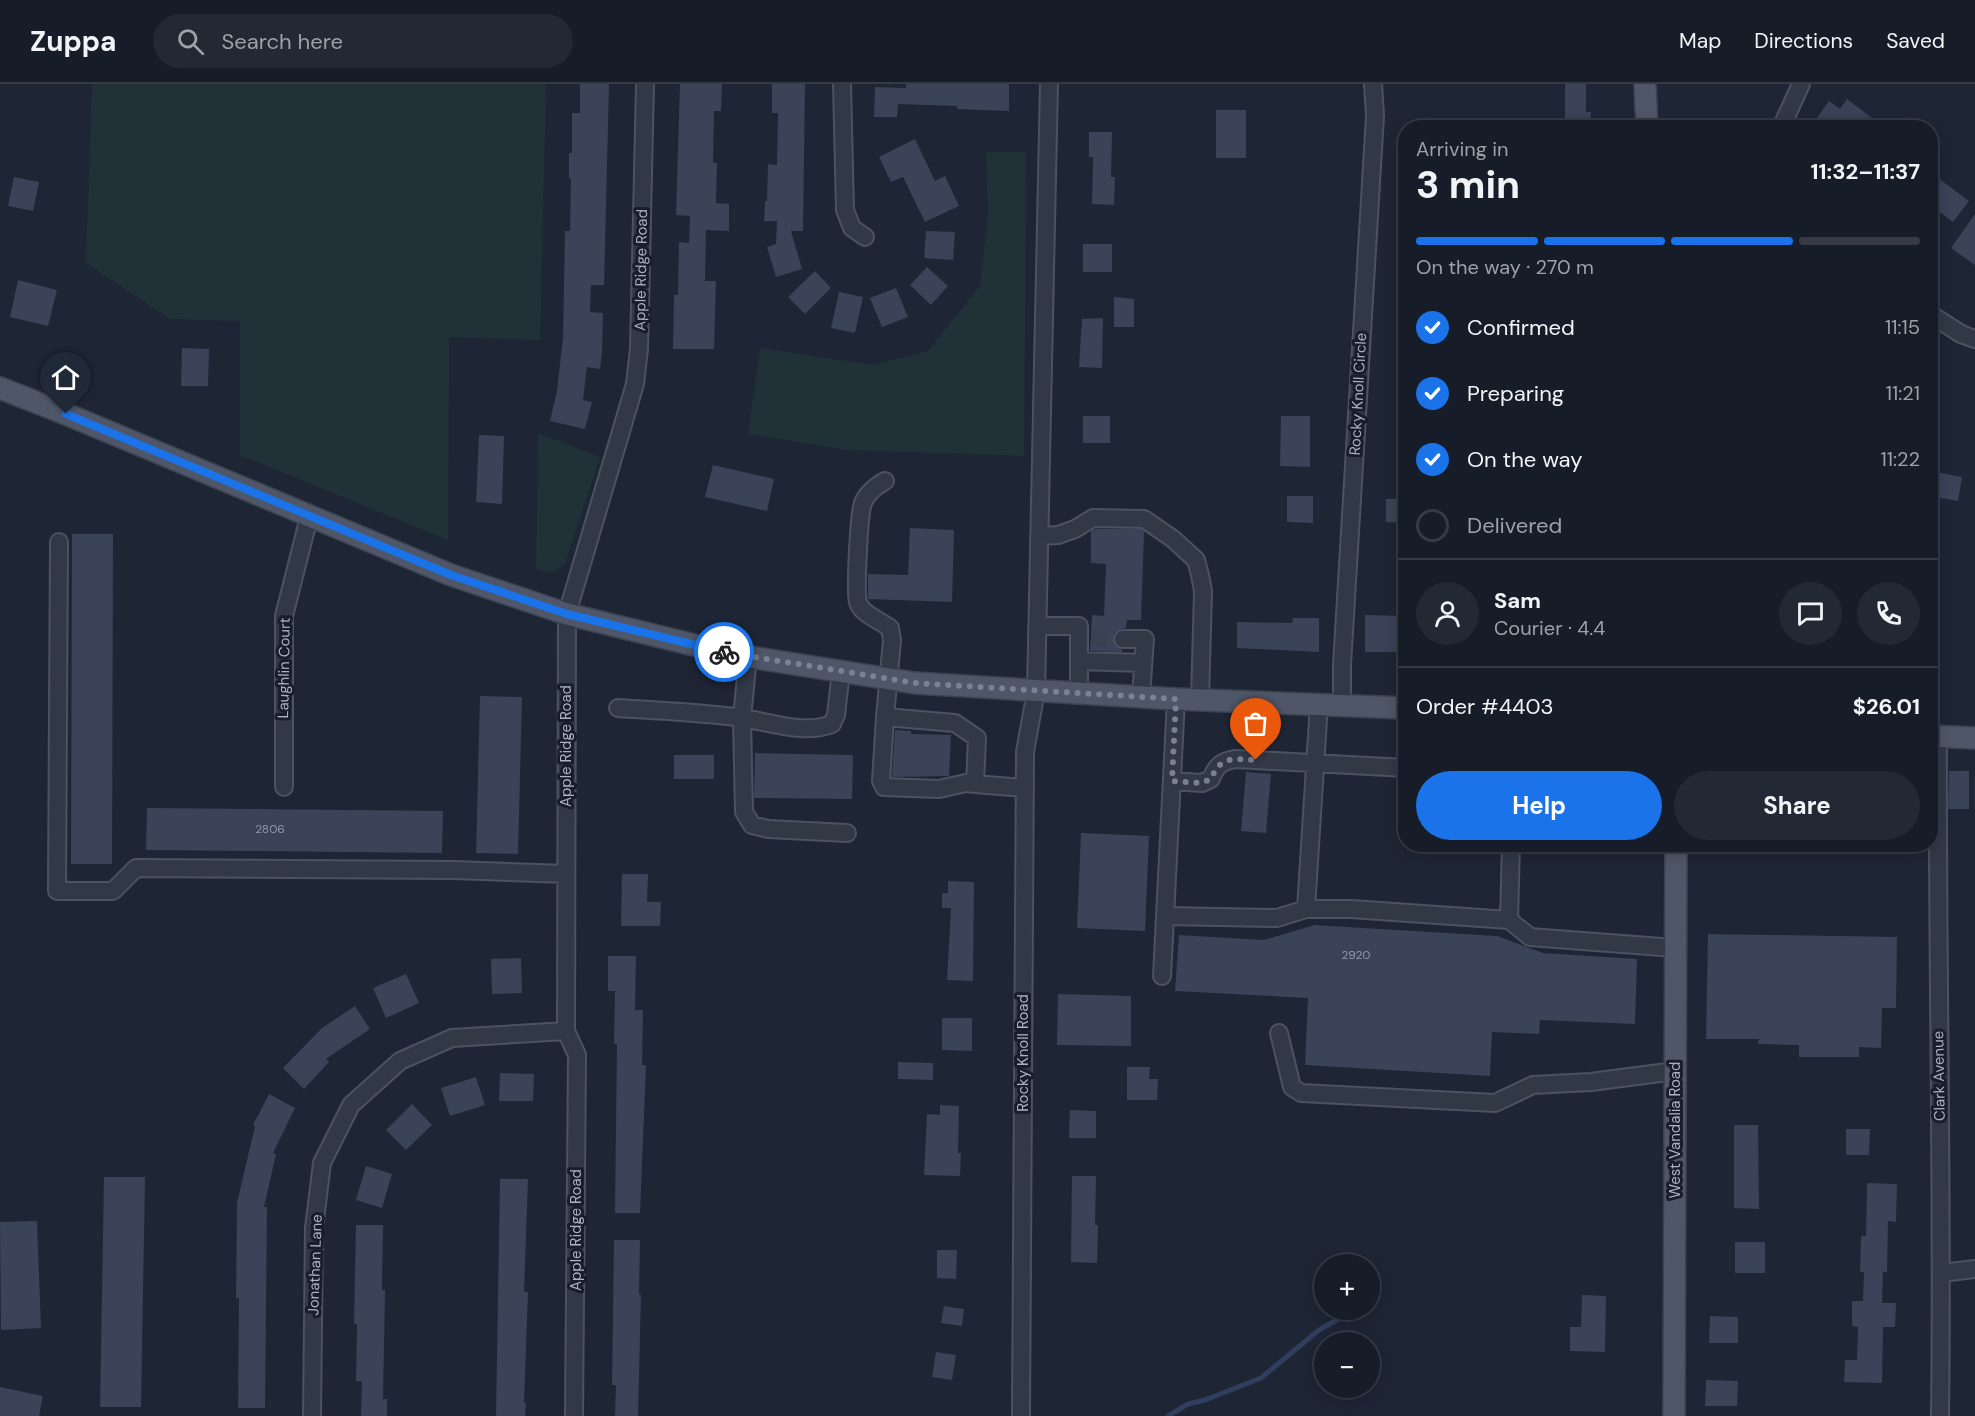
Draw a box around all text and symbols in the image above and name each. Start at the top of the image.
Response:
search box [153,14,573,68]
text: Zuppa [30,23,117,60]
icon: search [174,25,207,58]
text: Search here [222,27,343,56]
text: Map [1679,27,1721,55]
text: Directions [1754,27,1853,55]
text: Saved [1886,27,1945,55]
text: Arriving in [1416,136,1508,162]
text: 11:32–11:37 [1811,157,1920,186]
text: 3 min [1416,159,1520,210]
street label: Apple Ridge Road [630,209,652,331]
text: On the way · 270 m [1416,254,1594,280]
icon: check [1416,311,1449,344]
text: Confirmed [1467,313,1575,342]
text: 11:15 [1885,314,1920,340]
street label: Rocky Knoll Circle [1345,332,1371,456]
pin [40,352,91,414]
icon: home [49,361,82,394]
icon: check [1416,377,1449,410]
text: Preparing [1467,379,1564,408]
text: 11:21 [1886,380,1920,406]
icon: check [1416,443,1449,476]
text: On the way [1467,445,1582,474]
text: 11:22 [1880,446,1920,472]
text: Delivered [1467,511,1562,540]
button: person [1416,582,1479,645]
button: chat [1779,582,1842,645]
button: phone [1857,582,1920,645]
text: Sam [1494,586,1541,615]
text: Courier · 4.4 [1494,615,1605,641]
street label: Laughlin Court [273,617,295,719]
courier [694,622,754,682]
icon: bike [708,636,741,669]
street label: Apple Ridge Road [556,685,576,807]
text: Order #4403 [1416,692,1553,721]
text: $26.01 [1853,692,1920,721]
pin [1230,698,1281,760]
icon: bag [1239,707,1272,740]
button: Help [1416,771,1662,840]
button: Share [1674,771,1920,840]
house number: 2806 [255,821,285,837]
house number: 2920 [1341,947,1371,963]
street label: Rocky Knoll Road [1013,994,1033,1112]
street label: Clark Avenue [1928,1031,1950,1121]
street label: West Vandalia Road [1665,1062,1685,1198]
street label: Apple Ridge Road [566,1169,586,1291]
street label: Jonathan Lane [303,1214,327,1316]
map controls [1314,1254,1380,1398]
button: + [1314,1254,1380,1320]
button: − [1314,1332,1380,1398]

